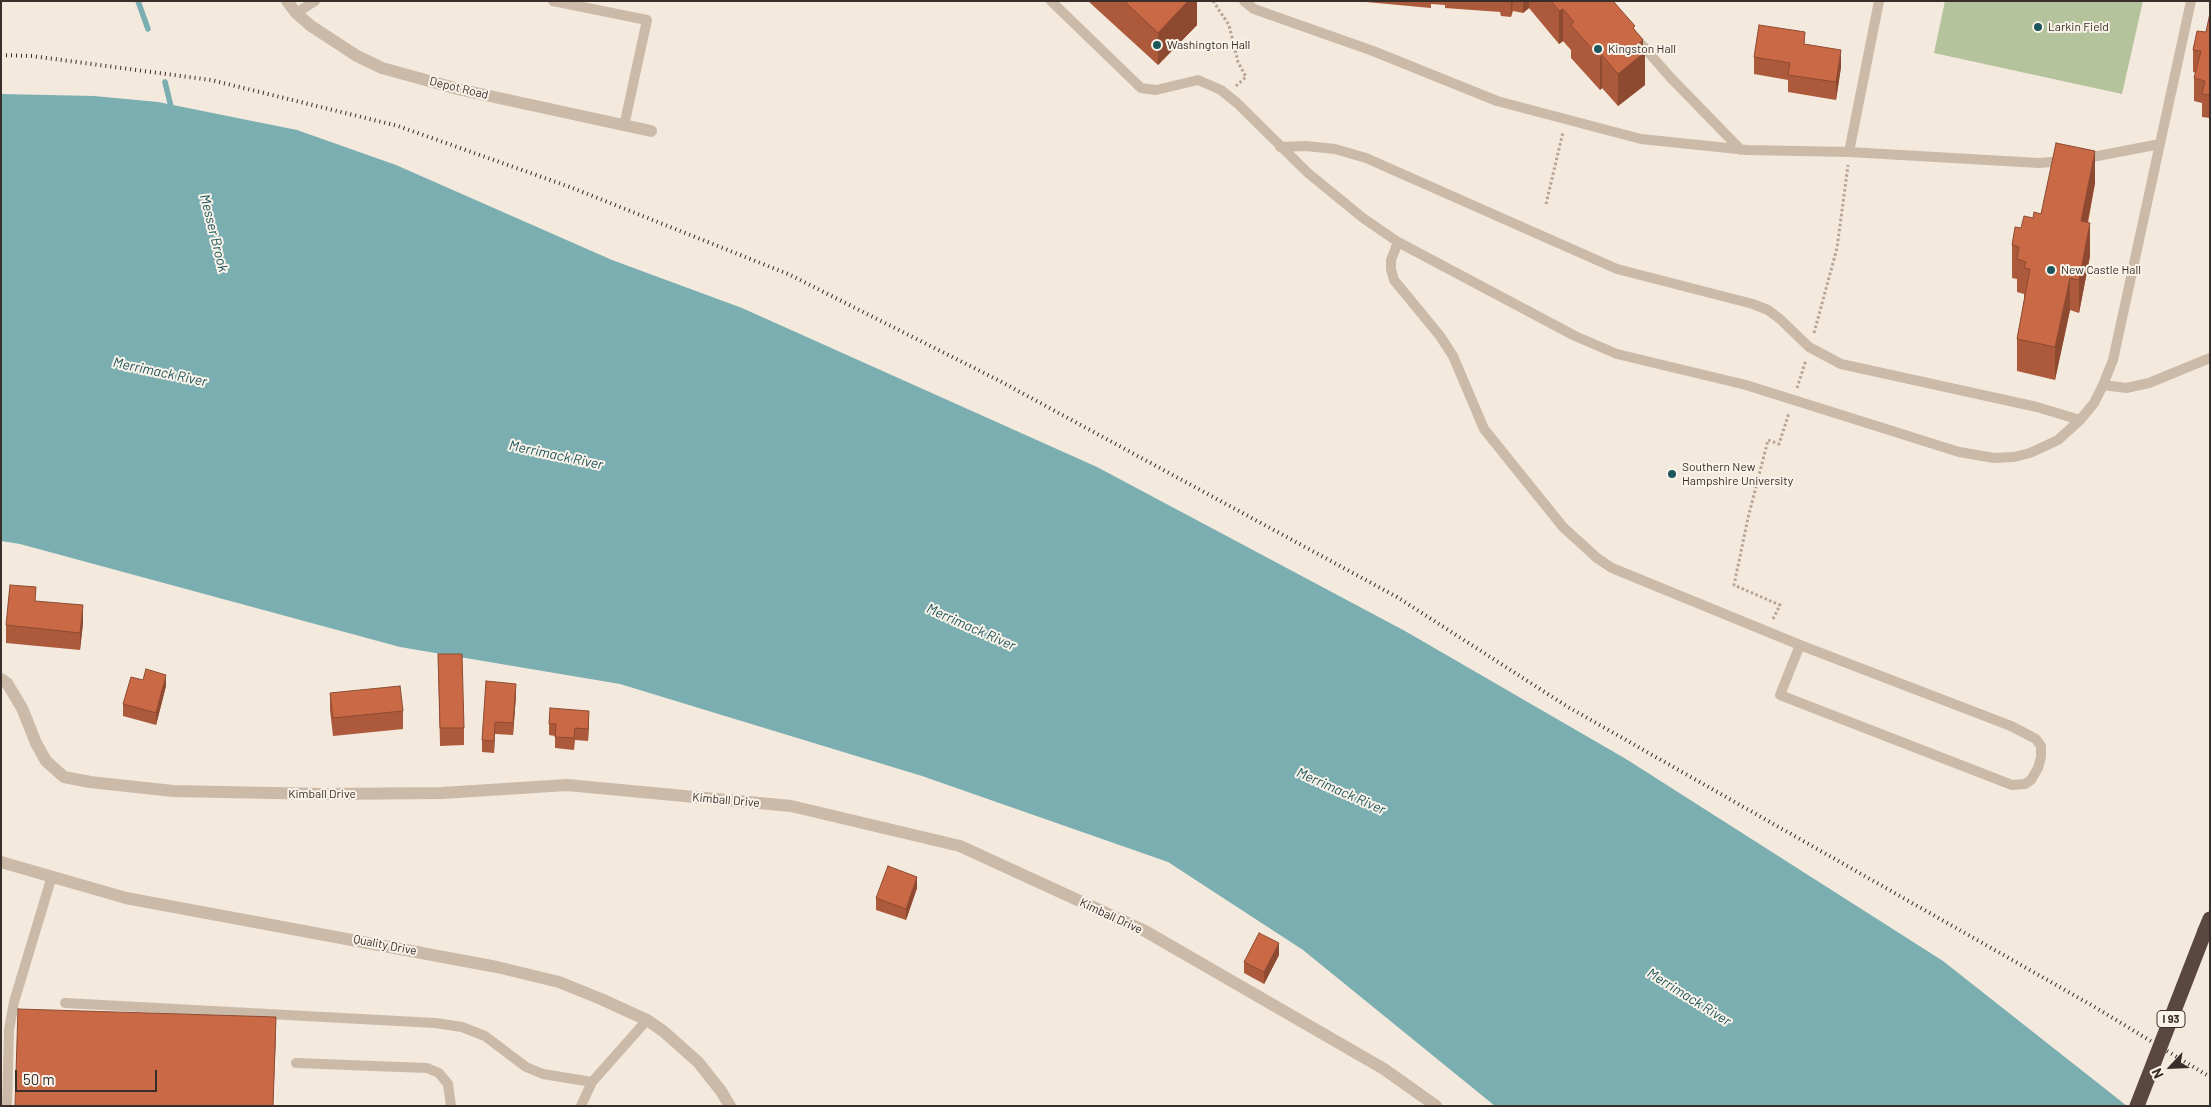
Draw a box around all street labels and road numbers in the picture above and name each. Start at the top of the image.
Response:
street label: Depot Road [428,74,490,102]
street label: Kimball Drive [288,787,356,801]
street label: Kimball Drive [692,790,760,810]
street label: Kimball Drive [1077,895,1145,937]
street label: Quality Drive [352,932,418,958]
road number: I 93 [2157,1011,2185,1028]

